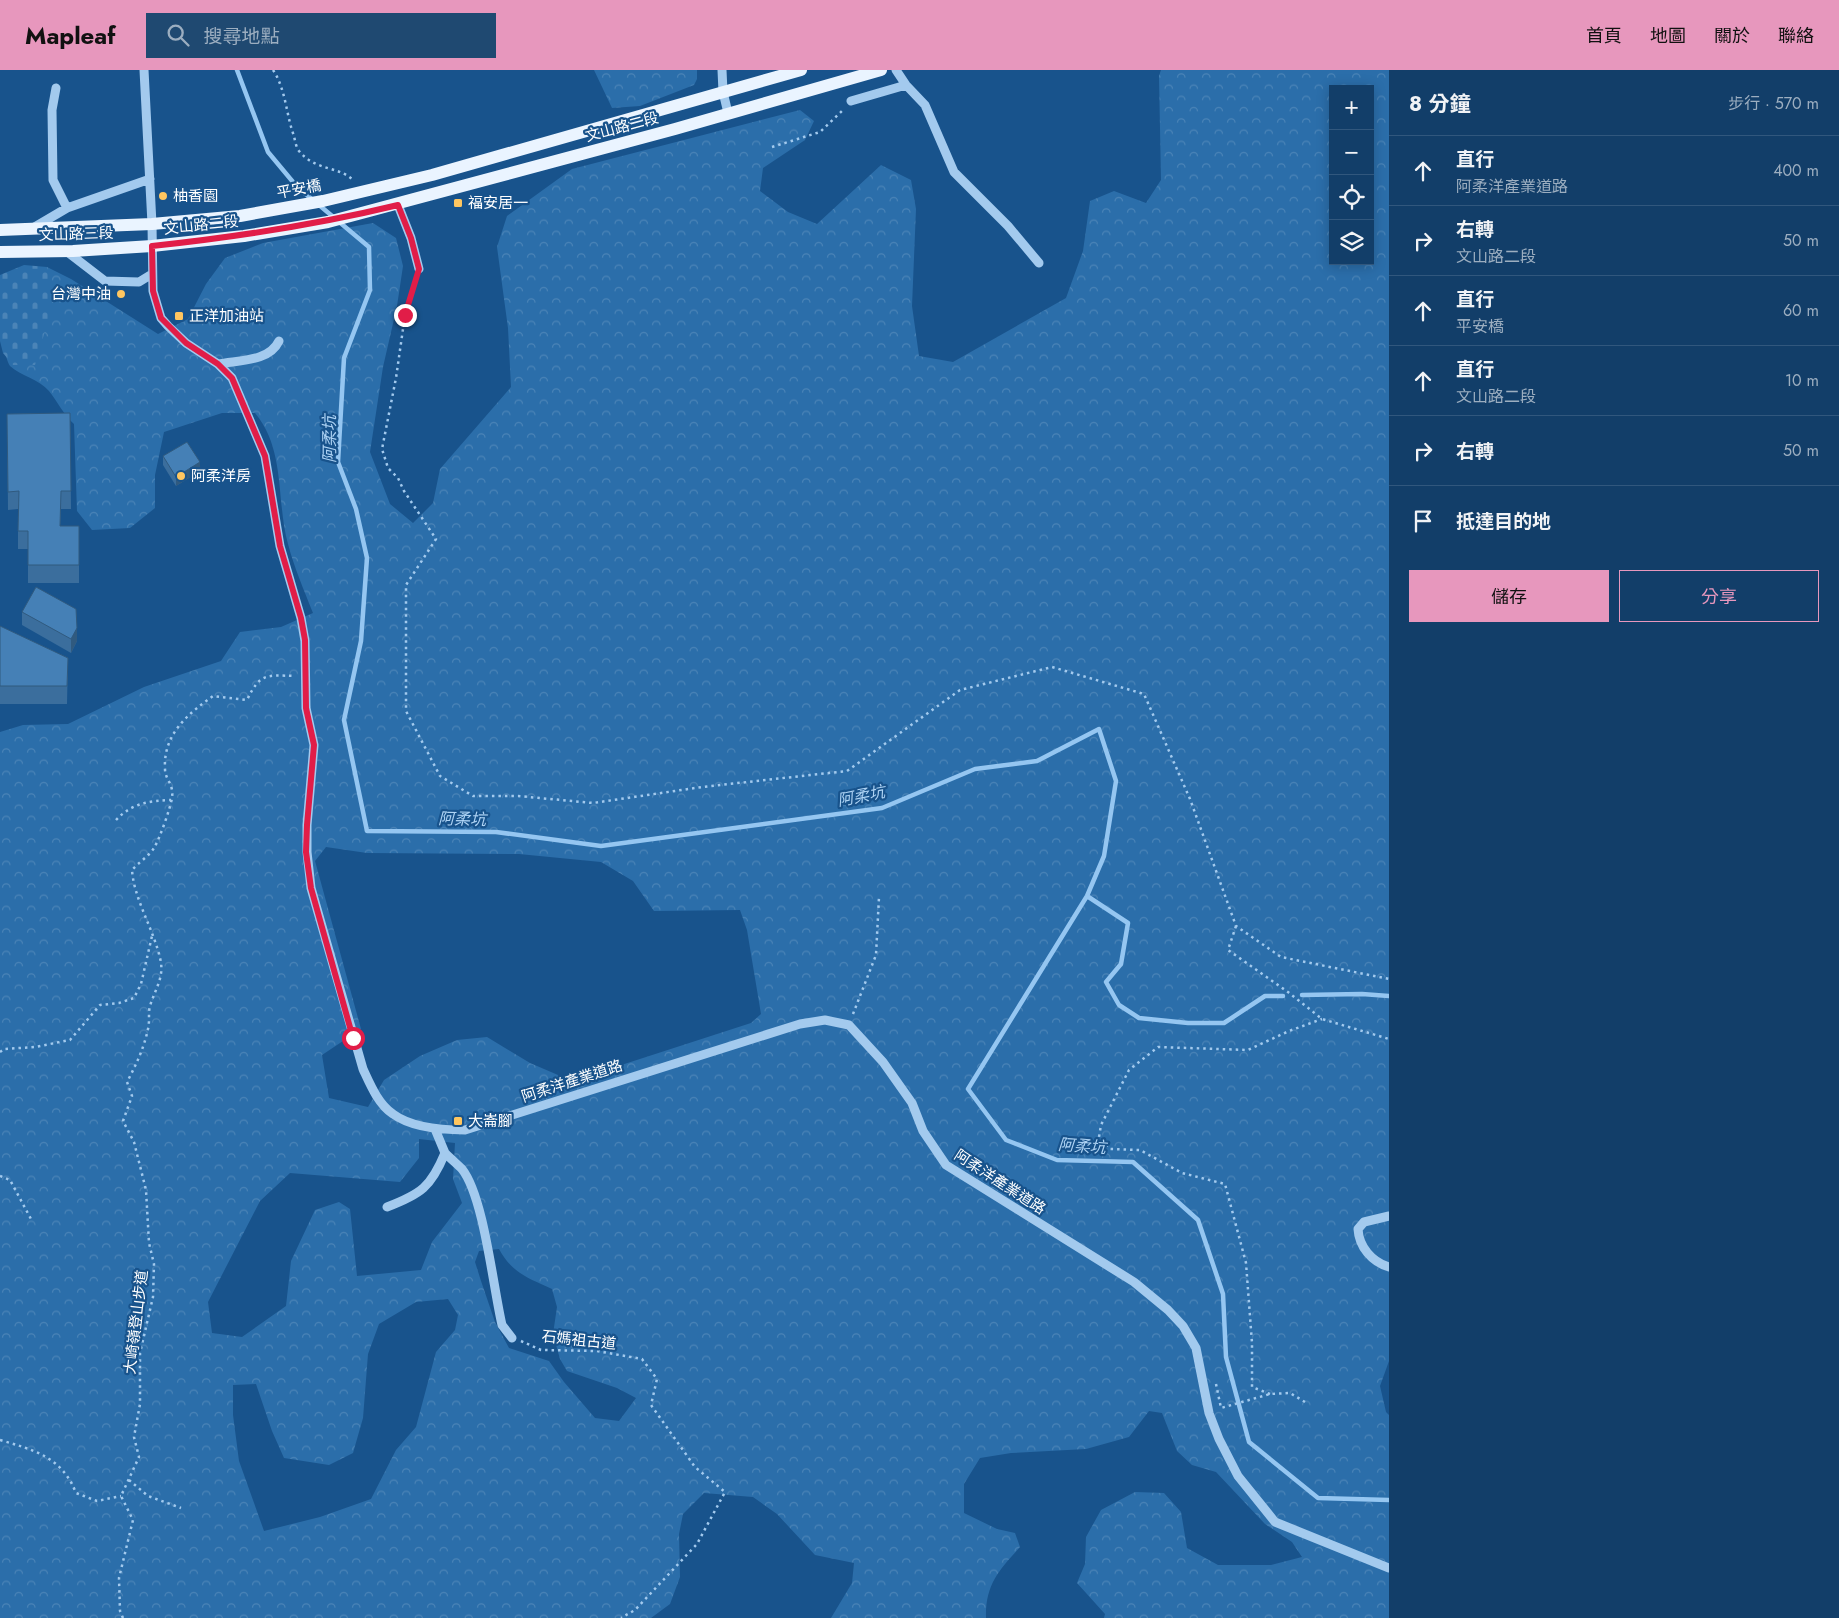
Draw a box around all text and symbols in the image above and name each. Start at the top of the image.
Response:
search box [146,13,496,58]
text: Mapleaf [25,18,116,53]
icon: search [164,21,192,49]
text: 搜尋地點 [204,23,280,50]
text: 首頁 [1586,23,1622,49]
text: 地圖 [1650,23,1686,49]
text: 關於 [1714,23,1750,49]
text: 聯絡 [1778,23,1814,49]
map controls [1329,85,1374,265]
button: + [1329,85,1374,130]
text: 8 分鐘 [1409,89,1470,119]
text: 步行 · 570 m [1728,92,1819,115]
street label: 文山路二段 [583,107,661,147]
button: − [1329,130,1374,175]
text: 直行 [1456,146,1494,173]
icon: ahead [1409,157,1437,185]
text: 400 m [1773,159,1819,182]
street label: 平安橋 [275,174,323,204]
button: locate [1329,175,1374,220]
text: 阿柔洋產業道路 [1456,175,1568,198]
place label: 柚香園 [173,185,218,207]
marker: 柚香園 [157,190,169,202]
place label: 福安居一 [468,192,528,214]
marker: 福安居一 [452,197,464,209]
street label: 文山路二段 [163,210,239,240]
text: 右轉 [1456,216,1494,243]
button: layers [1329,220,1374,265]
street label: 文山路三段 [38,222,114,246]
icon: right [1409,227,1437,255]
text: 50 m [1783,229,1819,252]
text: 文山路二段 [1456,245,1536,268]
place label: 台灣中油 [51,283,111,305]
text: 直行 [1456,286,1494,313]
marker: 台灣中油 [115,288,127,300]
icon: ahead [1409,297,1437,325]
text: 60 m [1783,299,1819,322]
route end [394,304,417,327]
place label: 正洋加油站 [189,305,264,327]
marker: 正洋加油站 [173,310,185,322]
text: 平安橋 [1456,315,1504,338]
text: 直行 [1456,356,1494,383]
icon: ahead [1409,367,1437,395]
text: 10 m [1785,369,1819,392]
text: 文山路二段 [1456,385,1536,408]
water label: 阿柔坑 [318,413,341,463]
icon: right [1409,437,1437,465]
text: 右轉 [1456,438,1494,465]
text: 50 m [1783,439,1819,462]
place label: 阿柔洋房 [191,465,251,487]
marker: 阿柔洋房 [175,470,187,482]
icon: arrive [1409,507,1437,535]
text: 抵達目的地 [1456,508,1551,535]
button: 儲存 [1409,570,1609,622]
button: 分享 [1619,570,1819,622]
water label: 阿柔坑 [835,780,889,812]
water label: 阿柔坑 [438,807,488,831]
route start [342,1027,365,1050]
street label: 阿柔洋產業道路 [519,1054,625,1108]
place label: 大崙腳 [468,1110,513,1132]
marker: 大崙腳 [452,1115,464,1127]
water label: 阿柔坑 [1057,1133,1109,1159]
street label: 阿柔洋產業道路 [950,1144,1050,1220]
street label: 大崎嶺登山步道 [119,1269,153,1375]
street label: 石媽祖古道 [541,1325,617,1355]

